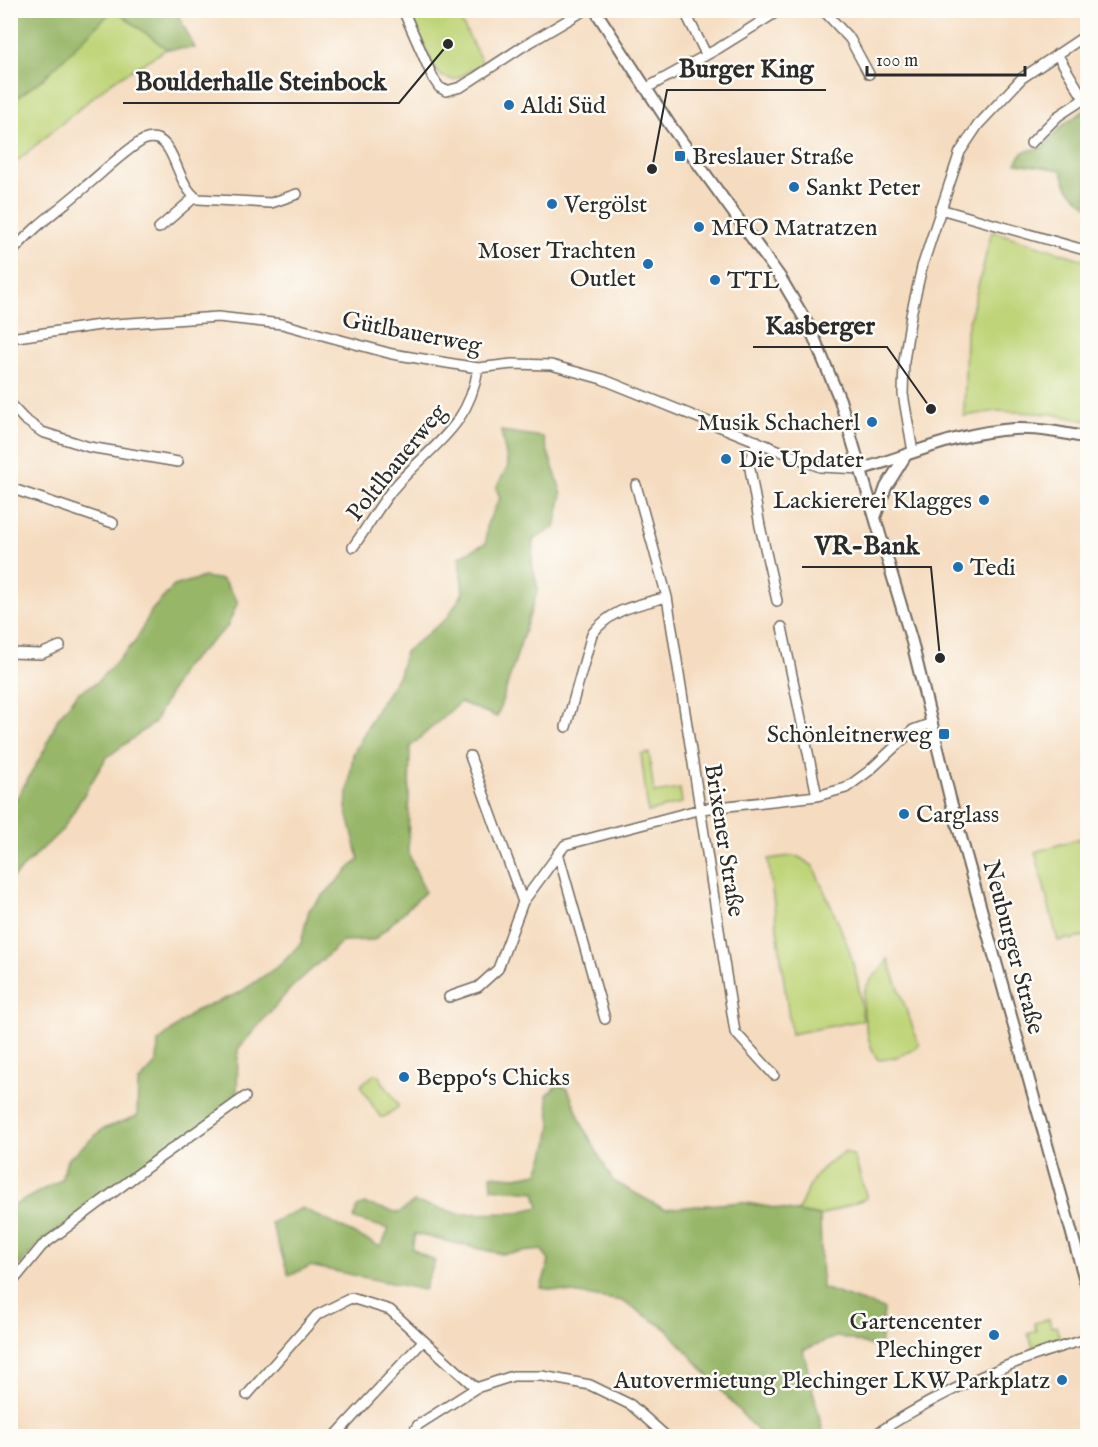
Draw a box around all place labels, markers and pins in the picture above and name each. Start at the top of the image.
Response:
callout: Burger King [667,46,826,90]
callout: Boulderhalle Steinbock [123,59,399,103]
place label: Aldi Süd [520,91,606,122]
marker: Aldi Süd [502,98,516,112]
place label: Breslauer Straße [692,142,854,173]
marker: Breslauer Straße [673,149,687,163]
place label: Sankt Peter [806,173,921,204]
marker: Sankt Peter [787,180,801,194]
place label: Vergölst [563,190,647,221]
marker: Vergölst [545,197,559,211]
place label: MFO Matratzen [711,213,878,244]
marker: MFO Matratzen [692,220,706,234]
place label: Moser Trachten Outlet [477,236,636,295]
marker: Moser Trachten Outlet [641,257,655,271]
place label: TTL [727,266,780,297]
marker: TTL [708,273,722,287]
callout: Kasberger [753,303,887,347]
place label: Musik Schacherl [697,408,860,439]
marker: Musik Schacherl [865,415,879,429]
place label: Die Updater [738,445,864,476]
marker: Die Updater [719,452,733,466]
place label: Lackiererei Klagges [773,486,972,517]
marker: Lackiererei Klagges [977,493,991,507]
callout: VR-Bank [802,523,931,567]
place label: Tedi [970,553,1016,584]
marker: Tedi [951,560,965,574]
place label: Schönleitnerweg [767,720,933,751]
marker: Schönleitnerweg [937,727,951,741]
place label: Carglass [916,800,999,831]
marker: Carglass [897,807,911,821]
place label: Beppo‘s Chicks [416,1063,570,1094]
marker: Beppo‘s Chicks [397,1070,411,1084]
place label: Gartencenter Plechinger [850,1307,982,1366]
marker: Gartencenter Plechinger [987,1328,1001,1342]
place label: Autovermietung Plechinger LKW Parkplatz [613,1366,1050,1397]
marker: Autovermietung Plechinger LKW Parkplatz [1055,1373,1069,1387]

